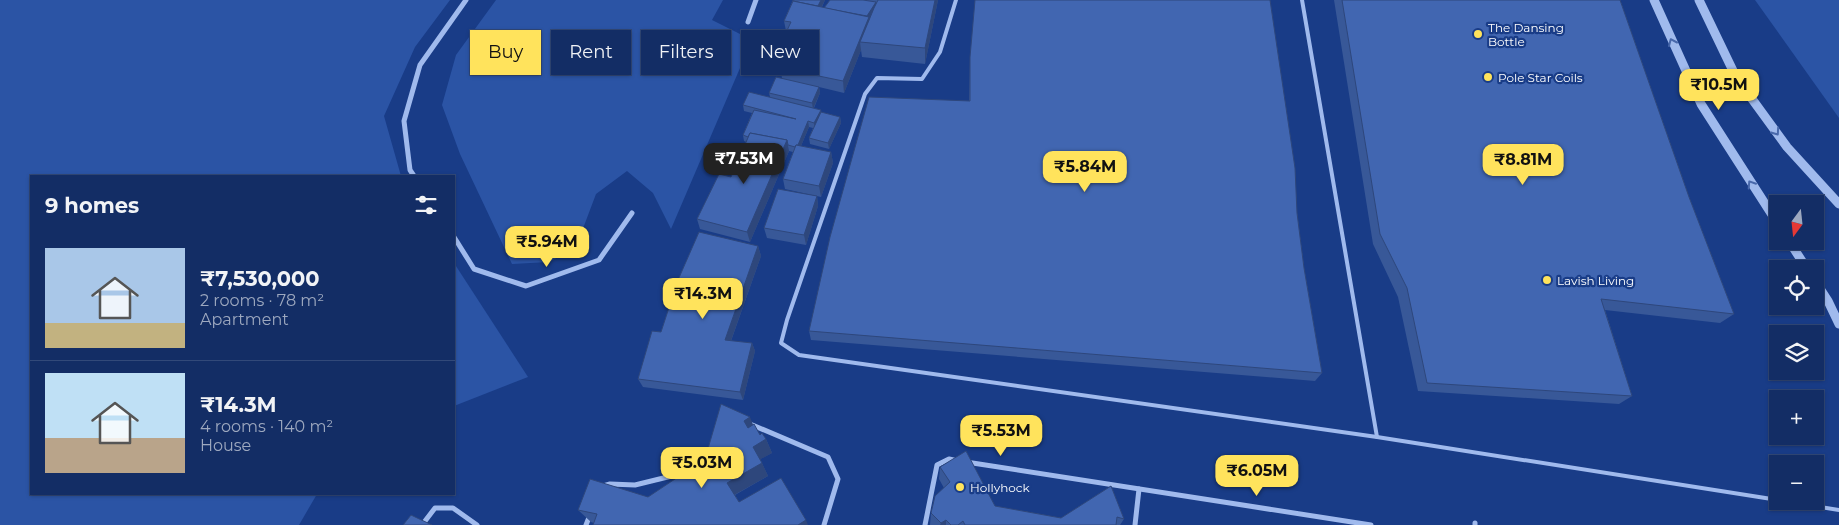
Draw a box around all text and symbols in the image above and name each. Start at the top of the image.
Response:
place label: The Dansing Bottle [1488,20,1564,49]
marker: The Dansing Bottle [1472,28,1484,40]
chip: Buy [470,30,541,75]
chip: Rent [551,30,631,75]
chip: Filters [641,30,731,75]
chip: New [741,30,819,75]
one-way arrow [1667,38,1678,47]
pin: ₹10.5M [1678,68,1760,111]
place label: Pole Star Coils [1498,70,1583,85]
marker: Pole Star Coils [1482,71,1494,83]
text: ₹10.5M [1690,75,1748,94]
one-way arrow [1770,127,1779,136]
pin: ₹7.53M [703,142,785,185]
pin: ₹8.81M [1482,144,1564,186]
text: ₹7.53M [714,149,774,168]
pin: ₹5.84M [1044,150,1126,193]
text: ₹8.81M [1494,150,1552,169]
text: ₹5.84M [1054,157,1116,176]
one-way arrow [1747,180,1757,189]
icon: filters [412,191,440,219]
text: 9 homes [45,193,139,218]
north arrow [1769,195,1824,250]
map controls [1769,195,1824,510]
pin: ₹5.94M [506,226,588,268]
text: ₹5.94M [516,232,578,251]
button: locate [1769,260,1824,315]
text: ₹7,530,000 [200,266,320,291]
icon: home [85,268,145,328]
place label: Lavish Living [1557,273,1634,288]
marker: Lavish Living [1541,274,1553,286]
pin: ₹14.3M [662,278,744,320]
text: ₹14.3M [674,284,732,303]
text: 2 rooms · 78 m² [200,291,324,310]
text: Apartment [200,310,289,329]
button: layers [1769,325,1824,380]
button: + [1769,390,1824,445]
text: ₹14.3M [200,392,277,417]
icon: home [85,393,145,453]
pin: ₹5.53M [960,414,1042,457]
text: 4 rooms · 140 m² [200,417,333,436]
text: ₹5.53M [971,421,1031,440]
text: House [200,436,251,455]
pin: ₹5.03M [661,446,743,489]
text: ₹5.03M [672,453,732,472]
pin: ₹6.05M [1216,454,1298,497]
button: − [1769,455,1824,510]
text: ₹6.05M [1226,461,1288,480]
place label: Hollyhock [970,480,1030,495]
marker: Hollyhock [954,481,966,493]

